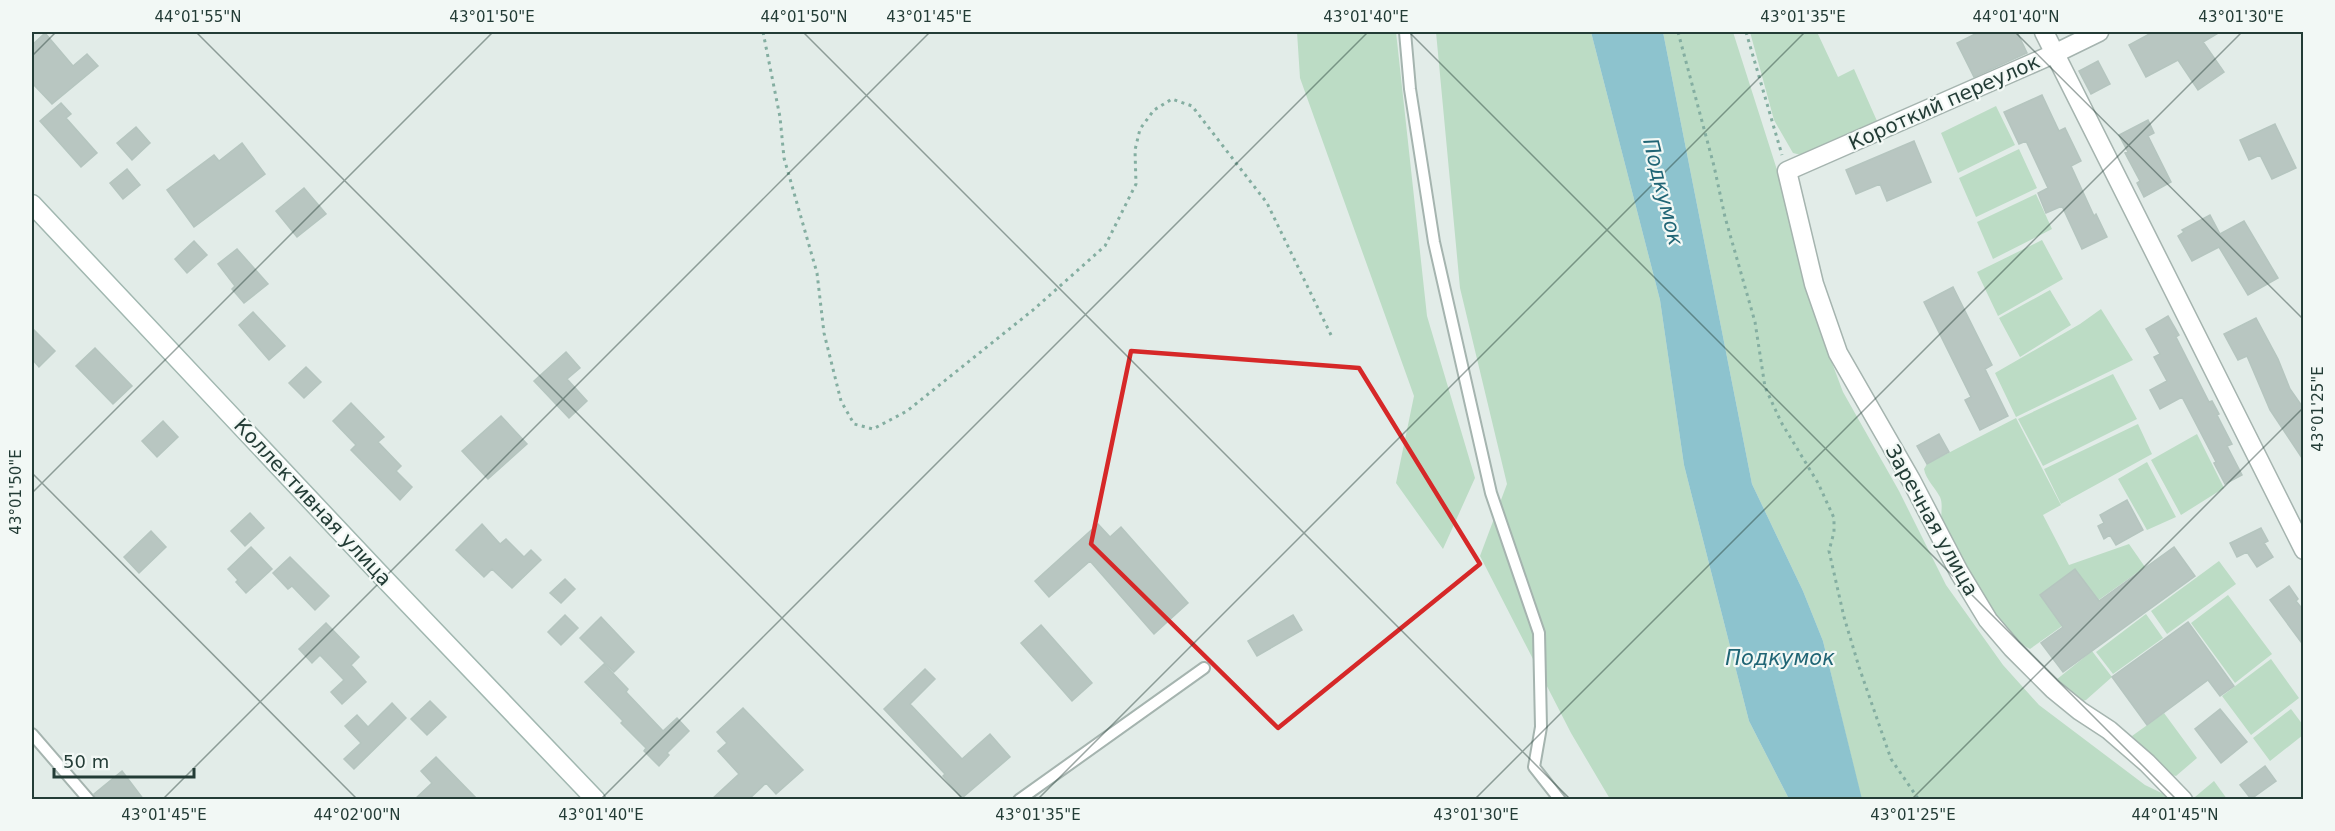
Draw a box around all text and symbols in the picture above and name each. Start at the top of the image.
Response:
text: 44°01'55"N [154,8,242,26]
text: 43°01'50"E [449,8,535,26]
text: 44°01'50"N [760,8,848,26]
text: 43°01'45"E [886,8,972,26]
text: 43°01'40"E [1323,8,1409,26]
text: 43°01'35"E [1760,8,1846,26]
text: 44°01'40"N [1972,8,2060,26]
text: 43°01'30"E [2198,8,2284,26]
street label: Короткий переулок [1845,49,2043,155]
water label: Подкумок [1638,136,1688,248]
text: 43°01'25"E [2309,366,2327,452]
street label: Коллективная улица [229,413,397,591]
street label: Заречная улица [1881,440,1983,600]
text: 43°01'50"E [7,449,25,535]
water label: Подкумок [1725,646,1835,670]
scale bar [54,741,194,779]
text: 50 m [63,751,109,772]
text: 43°01'45"E [121,806,207,824]
text: 44°02'00"N [313,806,401,824]
text: 43°01'40"E [558,806,644,824]
text: 43°01'35"E [995,806,1081,824]
text: 43°01'30"E [1433,806,1519,824]
text: 43°01'25"E [1870,806,1956,824]
text: 44°01'45"N [2131,806,2219,824]

